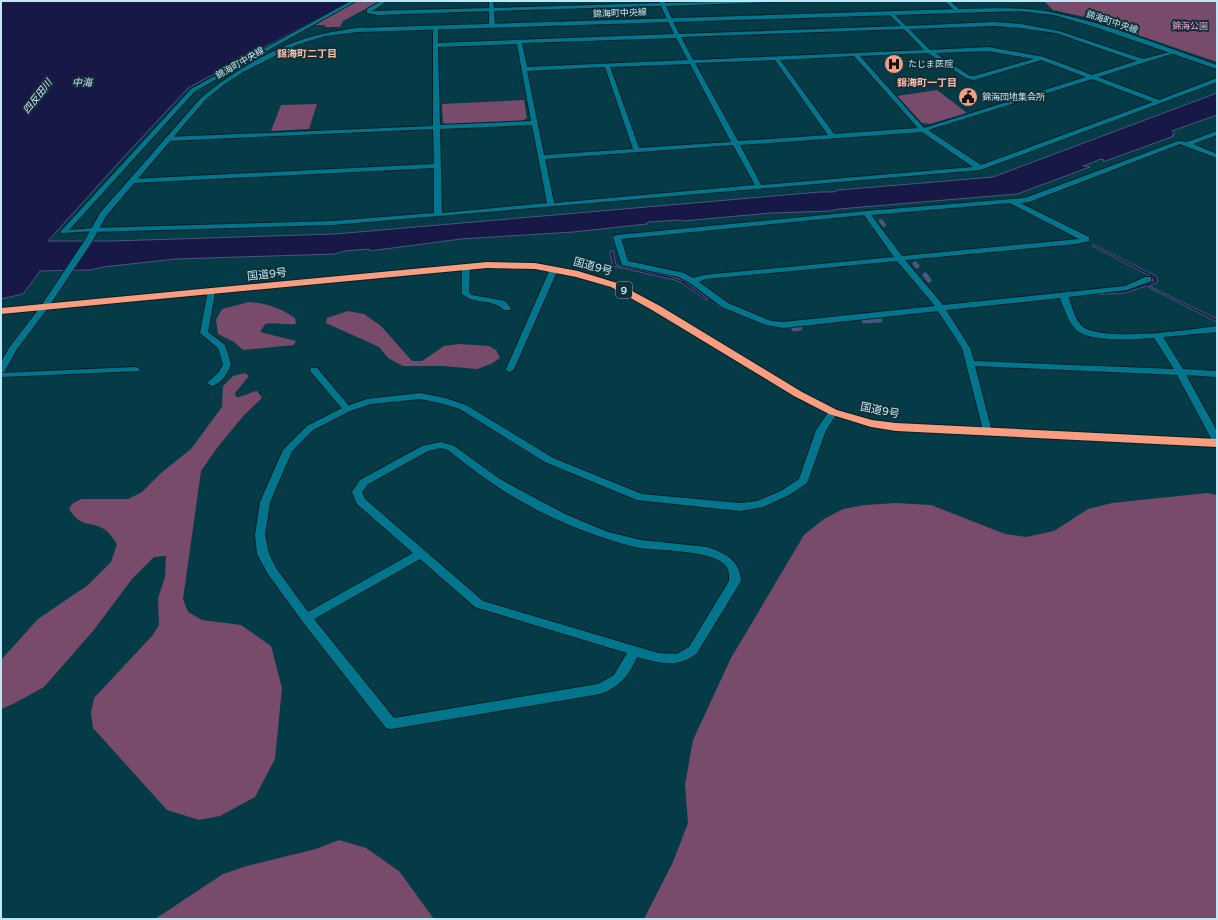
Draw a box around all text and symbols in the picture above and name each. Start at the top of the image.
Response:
street label: 錦海町中央線 [593,6,648,20]
street label: 錦海町中央線 [1084,8,1140,36]
park label: 錦海公園 [1172,20,1208,32]
street label: 錦海町中央線 [214,44,267,82]
district label: 錦海町二丁目 [277,48,337,60]
hospital icon: たじま医院 [883,53,905,75]
place label: たじま医院 [908,59,953,70]
water label: 四反田川 [21,76,55,116]
water label: 中海 [72,77,94,89]
district label: 錦海町一丁目 [897,77,957,89]
public building icon: 錦海団地集会所 [957,86,979,108]
place label: 錦海団地集会所 [982,91,1045,103]
street label: 国道9号 [572,255,614,278]
street label: 国道9号 [247,266,288,283]
road number: 9 [616,282,632,298]
street label: 国道9号 [859,400,901,421]

